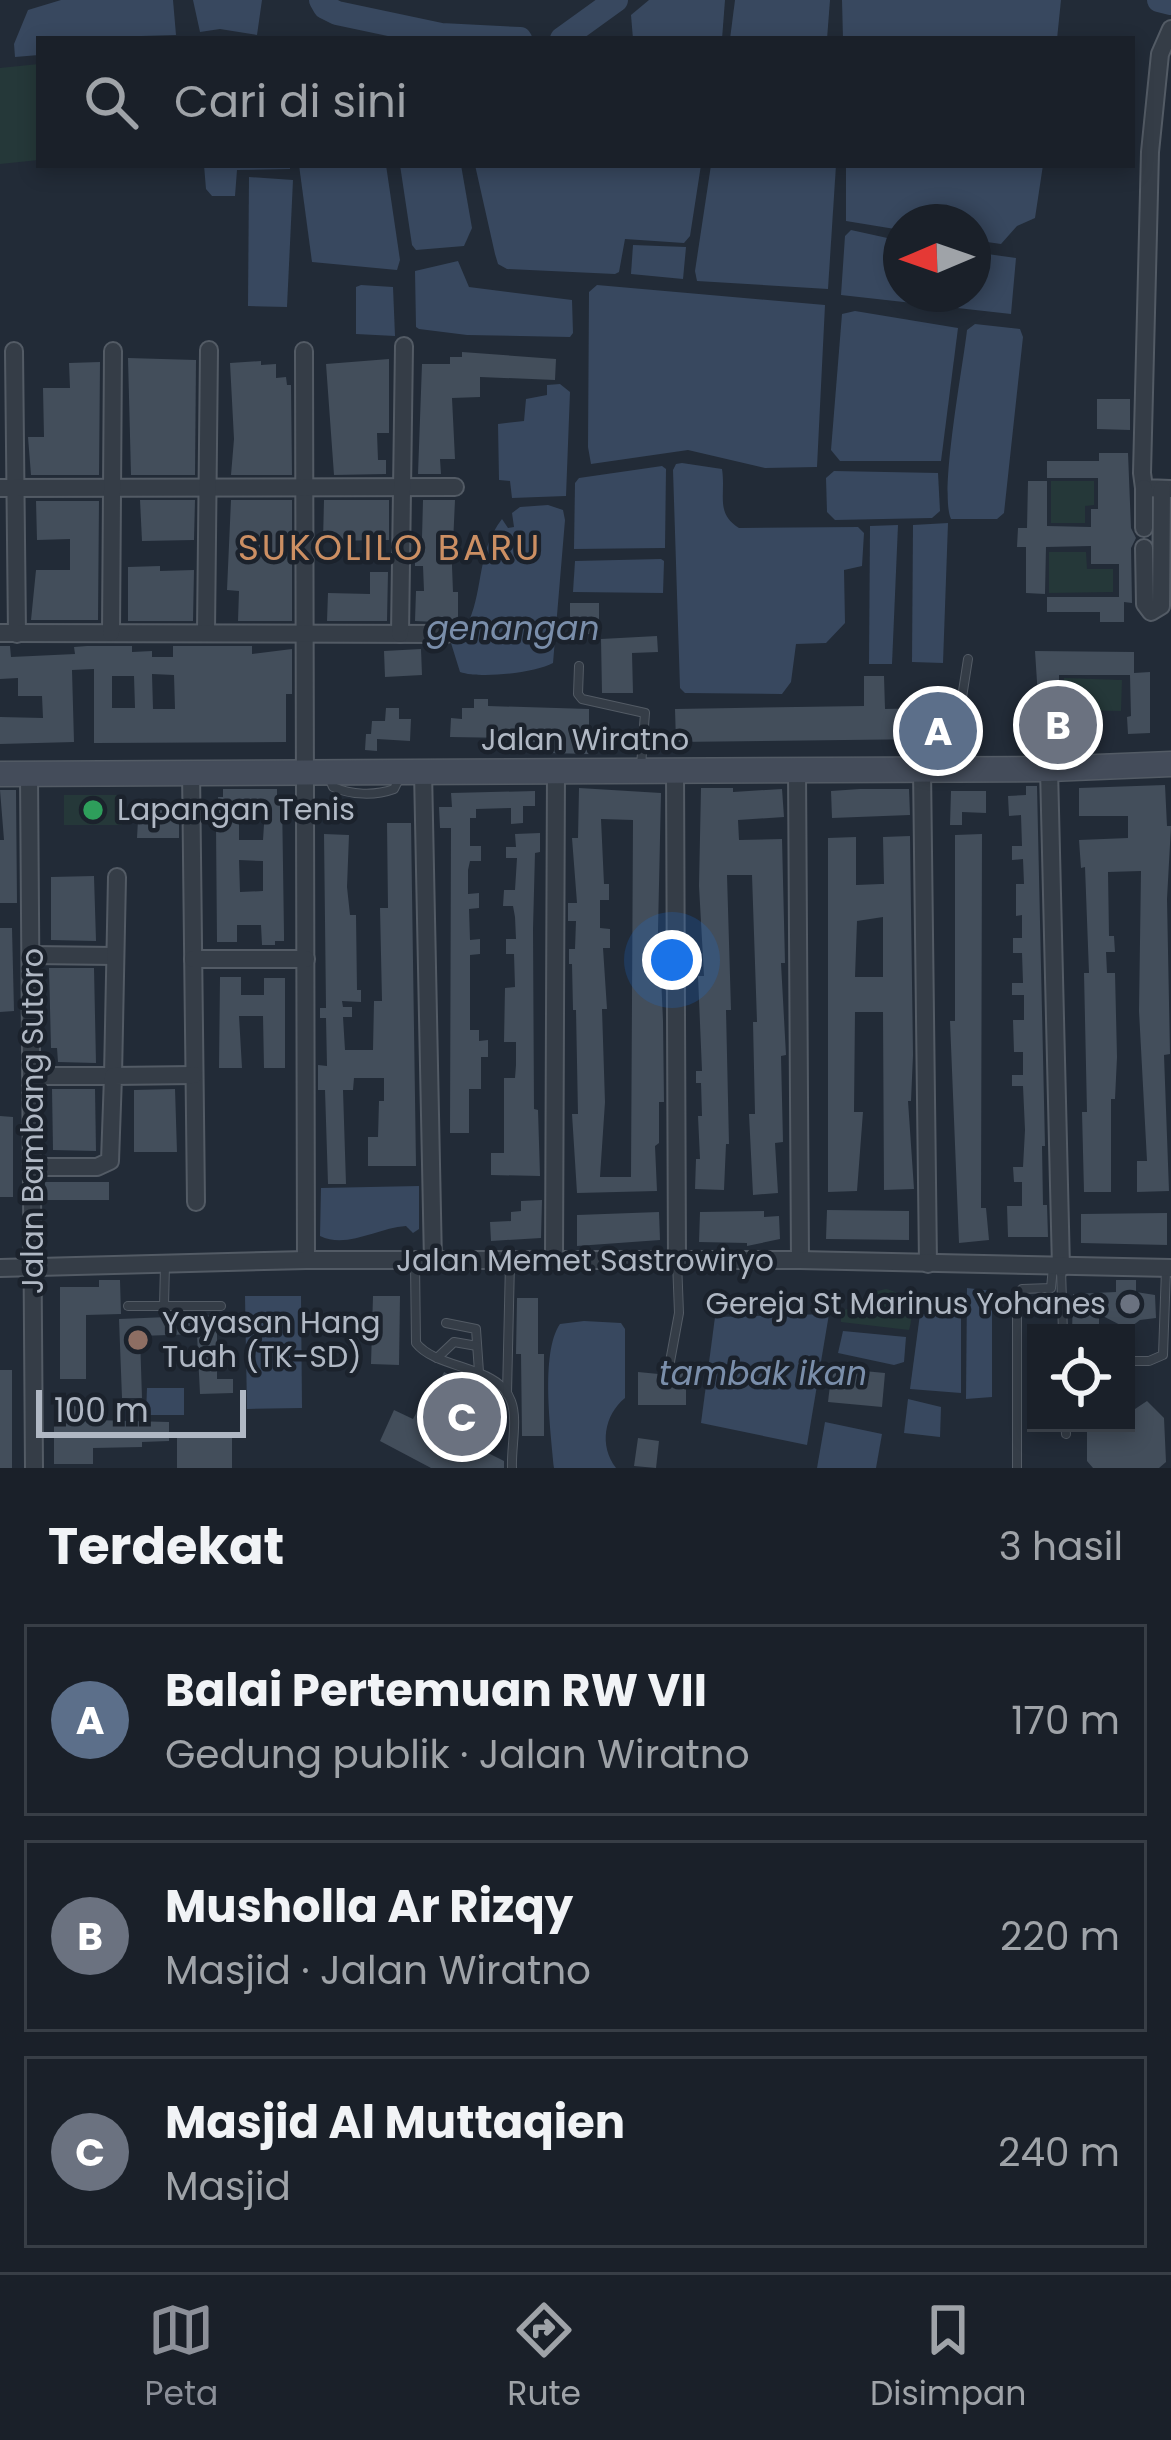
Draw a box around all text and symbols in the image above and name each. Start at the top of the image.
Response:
search box [36,36,1135,168]
icon: search [78,69,144,135]
text: Cari di sini [174,70,407,133]
north arrow [883,204,991,312]
district label: SUKOLILO BARU [238,522,542,573]
water label: genangan [426,605,600,652]
pin: B [1019,680,1097,770]
pin: A [899,686,977,776]
street label: Jalan Wiratno [481,718,689,761]
place label: Lapangan Tenis [117,788,355,831]
marker: Lapangan Tenis [80,797,106,823]
your location [642,930,702,990]
street label: Jalan Bambang Sutoro [11,948,54,1294]
street label: Jalan Memet Sastrowiryo [396,1239,774,1282]
place label: Gereja St Marinus Yohanes [706,1282,1106,1325]
marker: Gereja St Marinus Yohanes [1117,1291,1143,1317]
place label: Yayasan Hang Tuah (TK-SD) [162,1301,381,1378]
map controls [1027,1324,1135,1432]
button: locate [1027,1324,1135,1432]
marker: Yayasan Hang Tuah (TK-SD) [125,1327,151,1353]
water label: tambak ikan [659,1350,867,1397]
pin: C [423,1372,501,1462]
scale bar [36,1384,246,1437]
text: 100 m [54,1387,149,1434]
text: Terdekat [48,1510,284,1582]
text: 3 hasil [999,1519,1123,1574]
text: Balai Pertemuan RW VII [165,1659,707,1722]
text: A [76,1693,104,1748]
text: 170 m [1011,1693,1120,1748]
text: Gedung publik · Jalan Wiratno [165,1727,750,1782]
text: Musholla Ar Rizqy [165,1875,573,1938]
text: B [77,1909,103,1964]
text: 220 m [1000,1909,1120,1964]
text: Masjid · Jalan Wiratno [165,1943,591,1998]
text: Masjid Al Muttaqien [165,2091,625,2154]
text: C [75,2125,105,2180]
text: 240 m [998,2125,1120,2180]
text: Masjid [165,2159,291,2214]
tab: Peta [144,2297,218,2419]
tab: Rute [507,2297,581,2419]
tab: Disimpan [870,2297,1027,2419]

